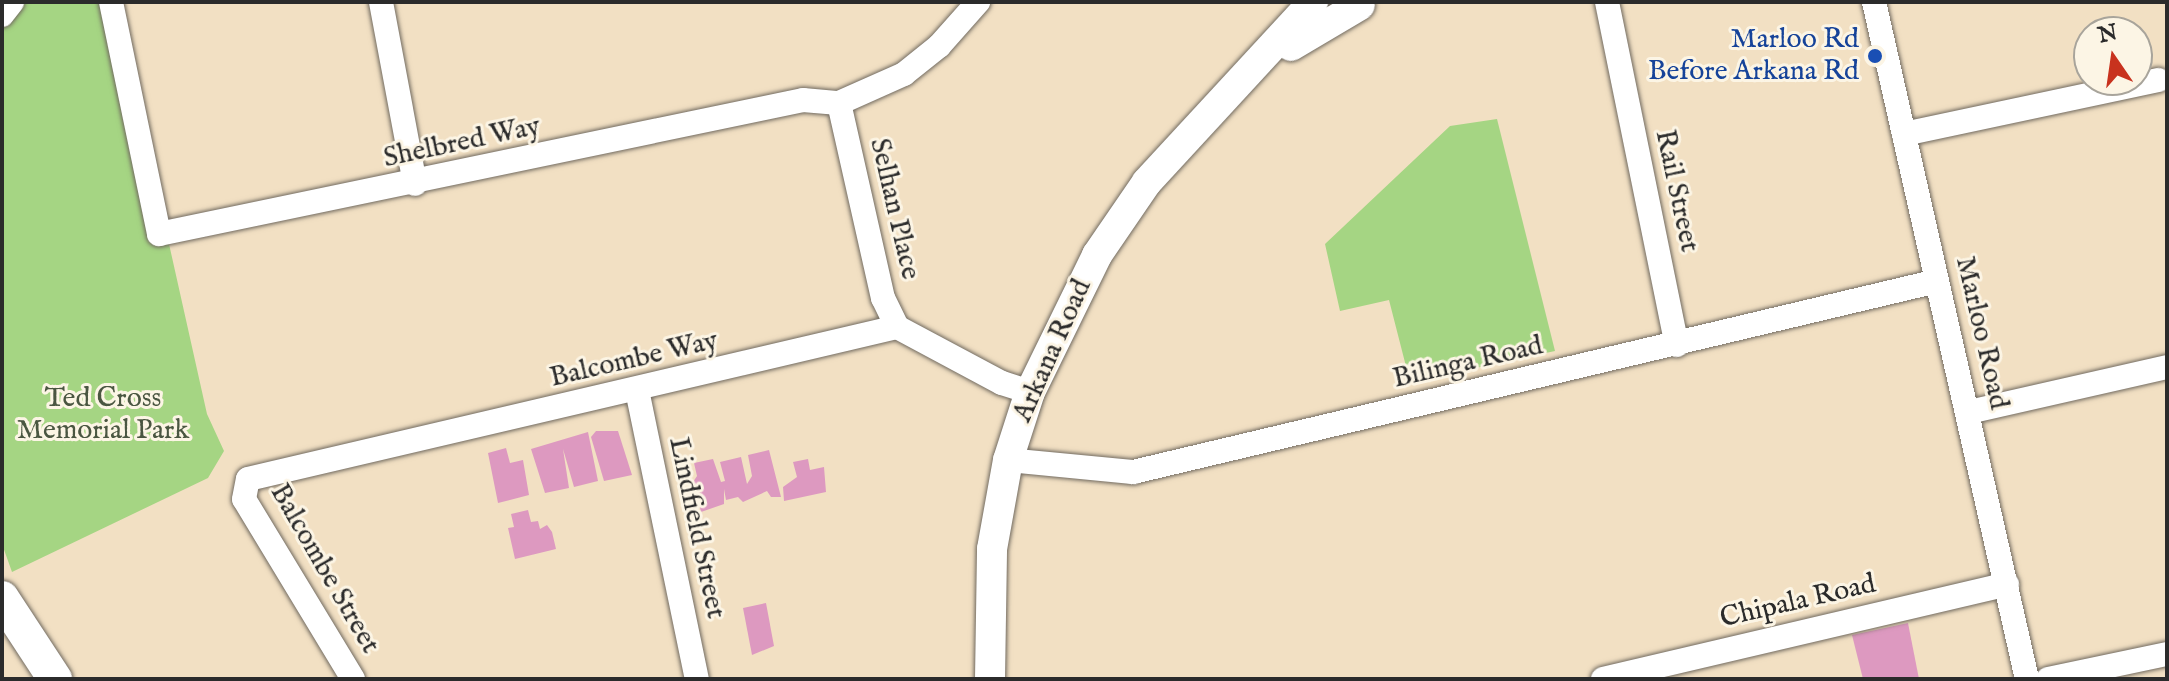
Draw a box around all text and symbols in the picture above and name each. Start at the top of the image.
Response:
north arrow [2073,16,2153,96]
text: N [2096,19,2120,50]
place label: Marloo Rd Before Arkana Rd [1648,23,1859,89]
marker: Marloo Rd Before Arkana Rd [1866,47,1884,65]
street label: Shelbred Way [381,110,543,176]
street label: Rail Street [1647,127,1705,255]
street label: Selhan Place [861,135,927,283]
street label: Marloo Road [1947,253,2015,413]
street label: Arkana Road [1007,274,1099,428]
street label: Balcombe Way [547,324,721,396]
street label: Bilinga Road [1390,329,1546,397]
park label: Ted Cross Memorial Park [17,382,189,448]
street label: Lindfield Street [660,434,732,622]
street label: Balcombe Street [262,478,386,660]
street label: Chipala Road [1717,568,1879,636]

